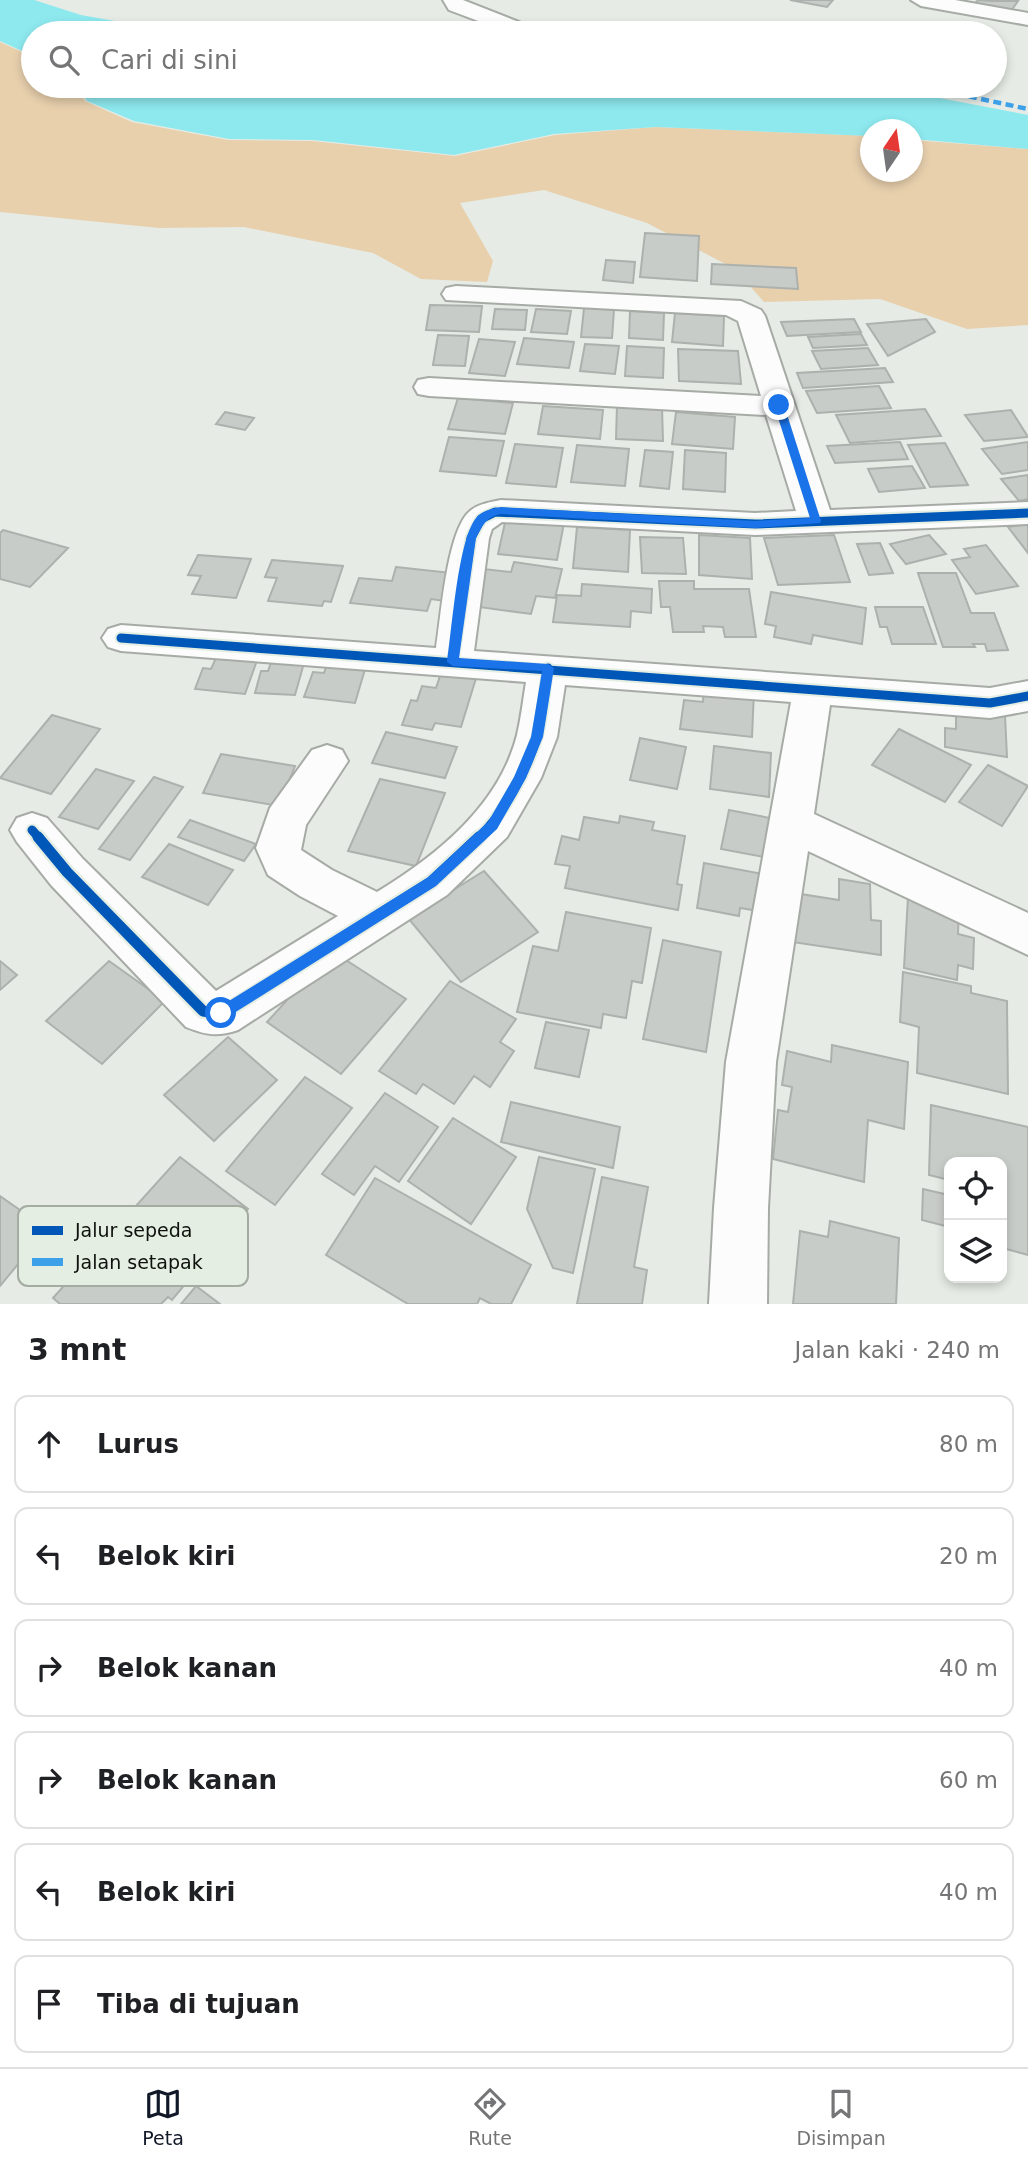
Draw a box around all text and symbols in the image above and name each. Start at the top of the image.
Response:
search box [21,21,1007,98]
icon: search [45,41,83,79]
text: Cari di sini [101,45,238,75]
north arrow [860,119,923,182]
route end [763,389,794,420]
route start [205,997,236,1028]
map controls [944,1157,1007,1283]
button: locate [944,1157,1007,1220]
legend [18,1206,248,1286]
text: Jalur sepeda [74,1219,192,1241]
button: layers [944,1220,1007,1283]
text: Jalan setapak [74,1251,203,1273]
text: 3 mnt [28,1332,126,1367]
text: Jalan kaki · 240 m [794,1337,1000,1363]
icon: ahead [30,1425,68,1463]
text: Lurus [97,1429,179,1459]
text: 80 m [939,1431,998,1457]
icon: left [30,1537,68,1575]
text: Belok kiri [97,1541,236,1571]
text: 20 m [939,1543,998,1569]
icon: right [30,1649,68,1687]
text: Belok kanan [97,1653,277,1683]
text: 40 m [939,1655,998,1681]
icon: right [30,1761,68,1799]
text: Belok kanan [97,1765,277,1795]
text: 60 m [939,1767,998,1793]
icon: left [30,1873,68,1911]
text: Belok kiri [97,1877,236,1907]
text: 40 m [939,1879,998,1905]
icon: arrive [30,1985,68,2023]
text: Tiba di tujuan [97,1989,300,2019]
tab: Peta [142,2085,184,2149]
tab: Rute [468,2085,512,2149]
tab: Disimpan [796,2085,886,2149]

